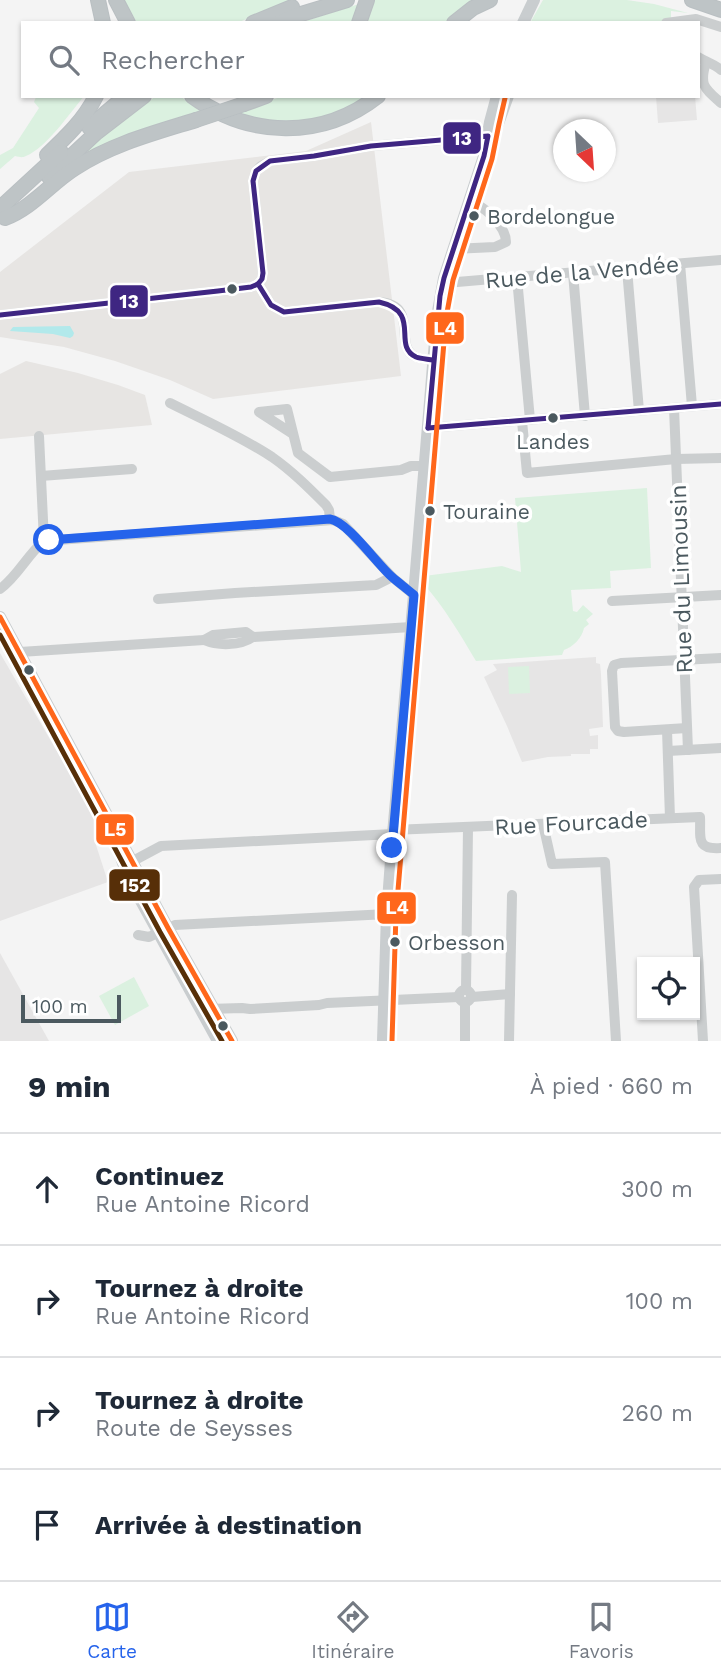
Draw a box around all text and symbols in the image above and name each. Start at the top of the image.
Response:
search box [21,21,700,98]
icon: search [45,41,83,79]
text: Rechercher [101,45,245,75]
north arrow [553,119,616,182]
line badge: 13 [442,121,482,155]
text: 13 [452,127,472,150]
place label: Bordelongue [487,204,615,229]
marker: Bordelongue [467,209,481,223]
street label: Rue de la Vendée [484,251,680,294]
unlabelled marker [225,282,239,296]
line badge: 13 [109,284,149,318]
text: 13 [119,290,139,313]
line badge: L4 [425,311,465,345]
text: L4 [433,317,457,340]
marker: Landes [546,411,560,425]
place label: Landes [516,429,590,454]
street label: Rue du Limousin [665,484,698,674]
place label: Touraine [443,499,530,524]
marker: Touraine [423,504,437,518]
route start [33,524,64,555]
unlabelled marker [22,663,36,677]
street label: Rue Fourcade [494,806,648,841]
line badge: L5 [95,813,135,846]
text: L5 [104,818,126,841]
route end [376,832,407,863]
line badge: 152 [108,868,161,902]
text: 152 [120,874,150,897]
line badge: L4 [376,891,417,925]
text: L4 [385,896,409,919]
place label: Orbesson [408,930,505,955]
marker: Orbesson [388,935,402,949]
map controls [637,957,700,1020]
button: locate [637,957,700,1020]
scale bar [21,992,121,1024]
text: 100 m [32,995,88,1018]
unlabelled marker [216,1019,230,1033]
text: 9 min [28,1069,111,1104]
text: À pied · 660 m [530,1073,693,1100]
text: Continuez [95,1161,224,1191]
icon: ahead [28,1170,66,1208]
text: 300 m [621,1176,693,1203]
text: Rue Antoine Ricord [95,1191,310,1218]
text: Tournez à droite [95,1273,304,1303]
icon: right [28,1282,66,1320]
text: 100 m [626,1288,693,1315]
text: Rue Antoine Ricord [95,1303,310,1330]
text: Tournez à droite [95,1385,304,1415]
icon: right [28,1394,66,1432]
text: 260 m [622,1400,693,1427]
text: Route de Seysses [95,1415,293,1442]
icon: arrive [28,1506,66,1544]
text: Arrivée à destination [95,1510,362,1540]
tab: Carte [87,1598,137,1663]
tab: Itinéraire [311,1598,394,1663]
tab: Favoris [569,1598,634,1663]

